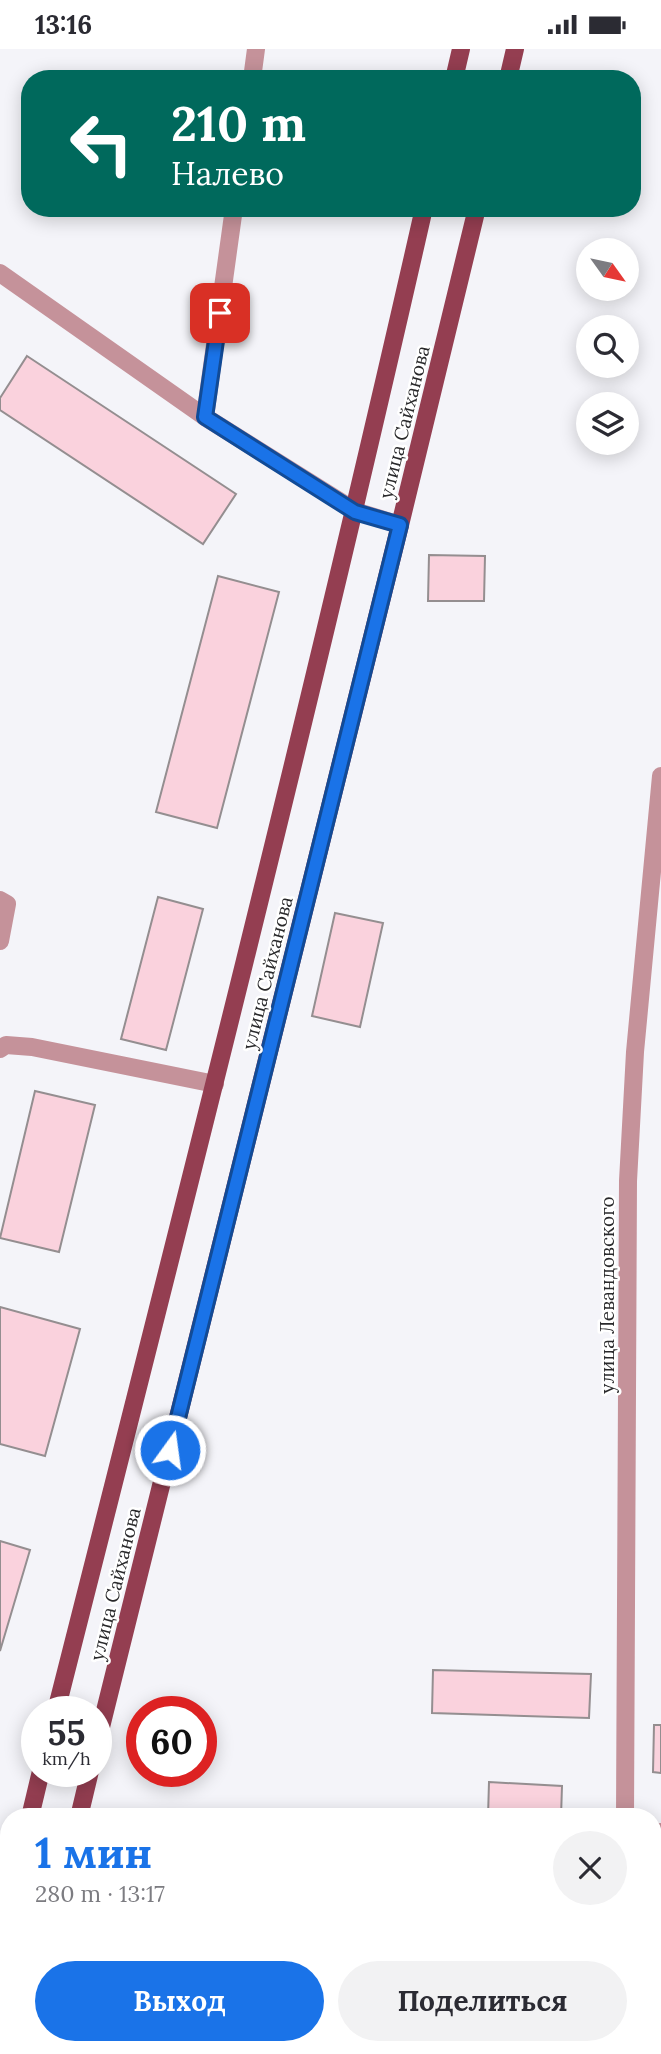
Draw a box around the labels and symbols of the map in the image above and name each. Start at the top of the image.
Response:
north arrow [576,238,639,301]
pin [190,283,250,343]
street label: улица Сайханова [373,343,435,501]
street label: улица Сайханова [236,894,298,1052]
street label: улица Левандовского [595,1196,619,1394]
position arrow [133,1413,207,1487]
street label: улица Сайханова [84,1505,146,1663]
speed limit sign: 60 [126,1696,217,1787]

